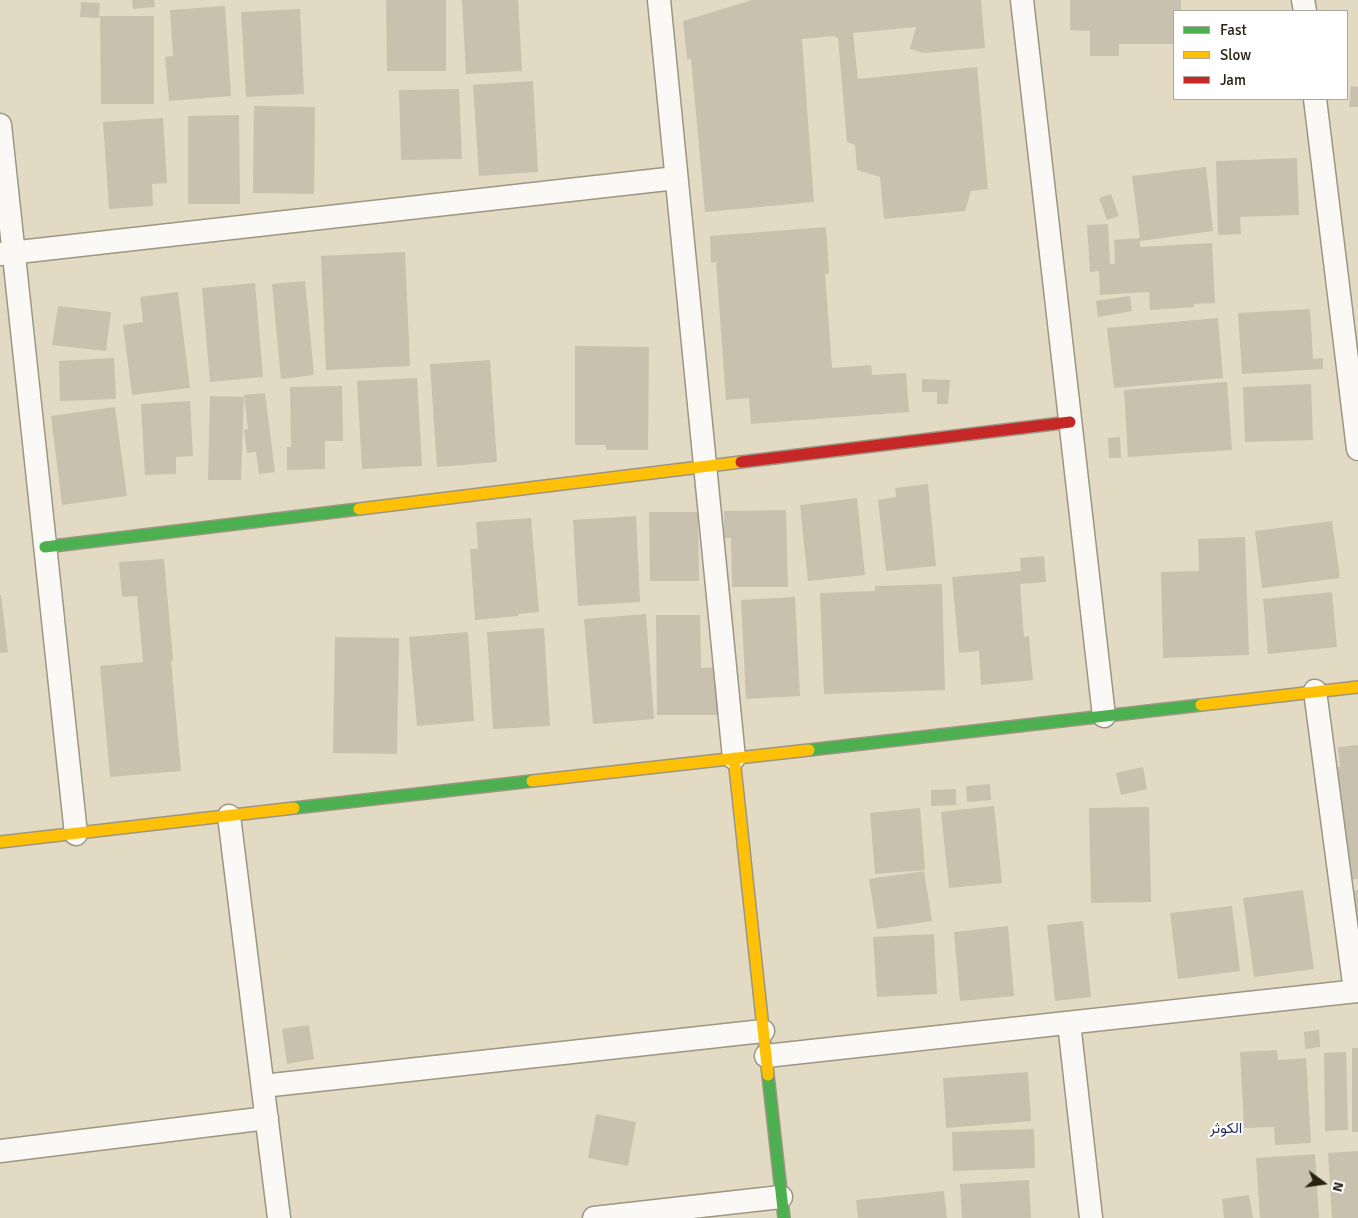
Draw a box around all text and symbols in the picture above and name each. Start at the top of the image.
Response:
legend [1173,10,1348,100]
text: Fast [1220,21,1247,39]
text: Slow [1220,46,1251,64]
text: Jam [1220,71,1246,89]
district label: الكوثر [1210,1120,1242,1138]
north arrow [1298,1158,1348,1208]
text: N [1329,1180,1347,1194]

